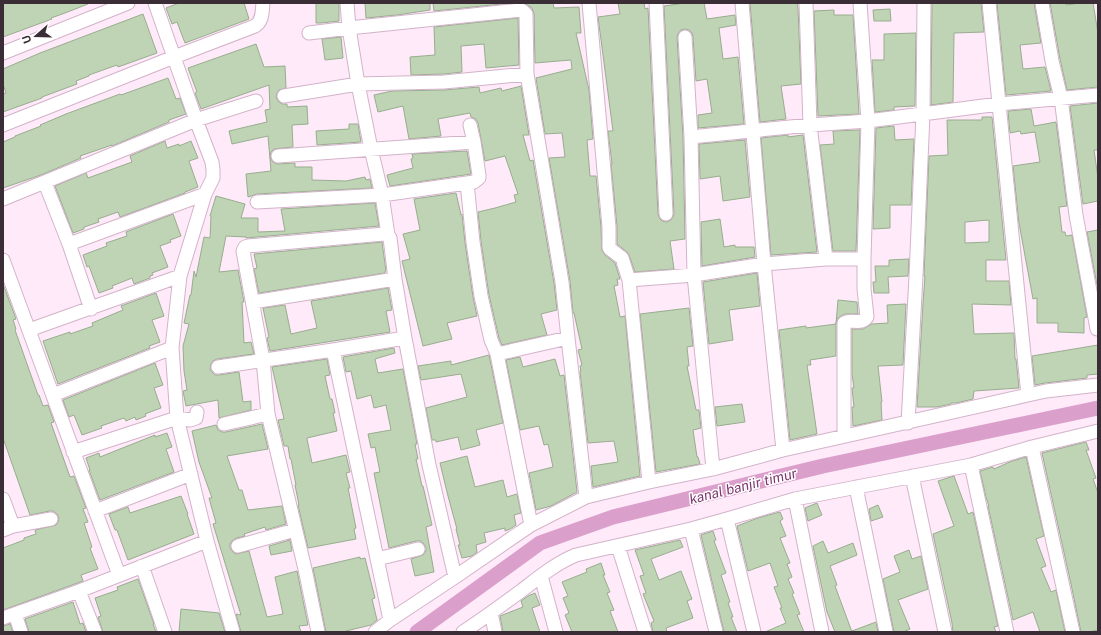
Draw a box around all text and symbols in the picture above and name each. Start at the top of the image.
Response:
north arrow [16,16,56,56]
text: U [20,34,34,45]
water label: kanal banjir timur [688,465,799,507]

